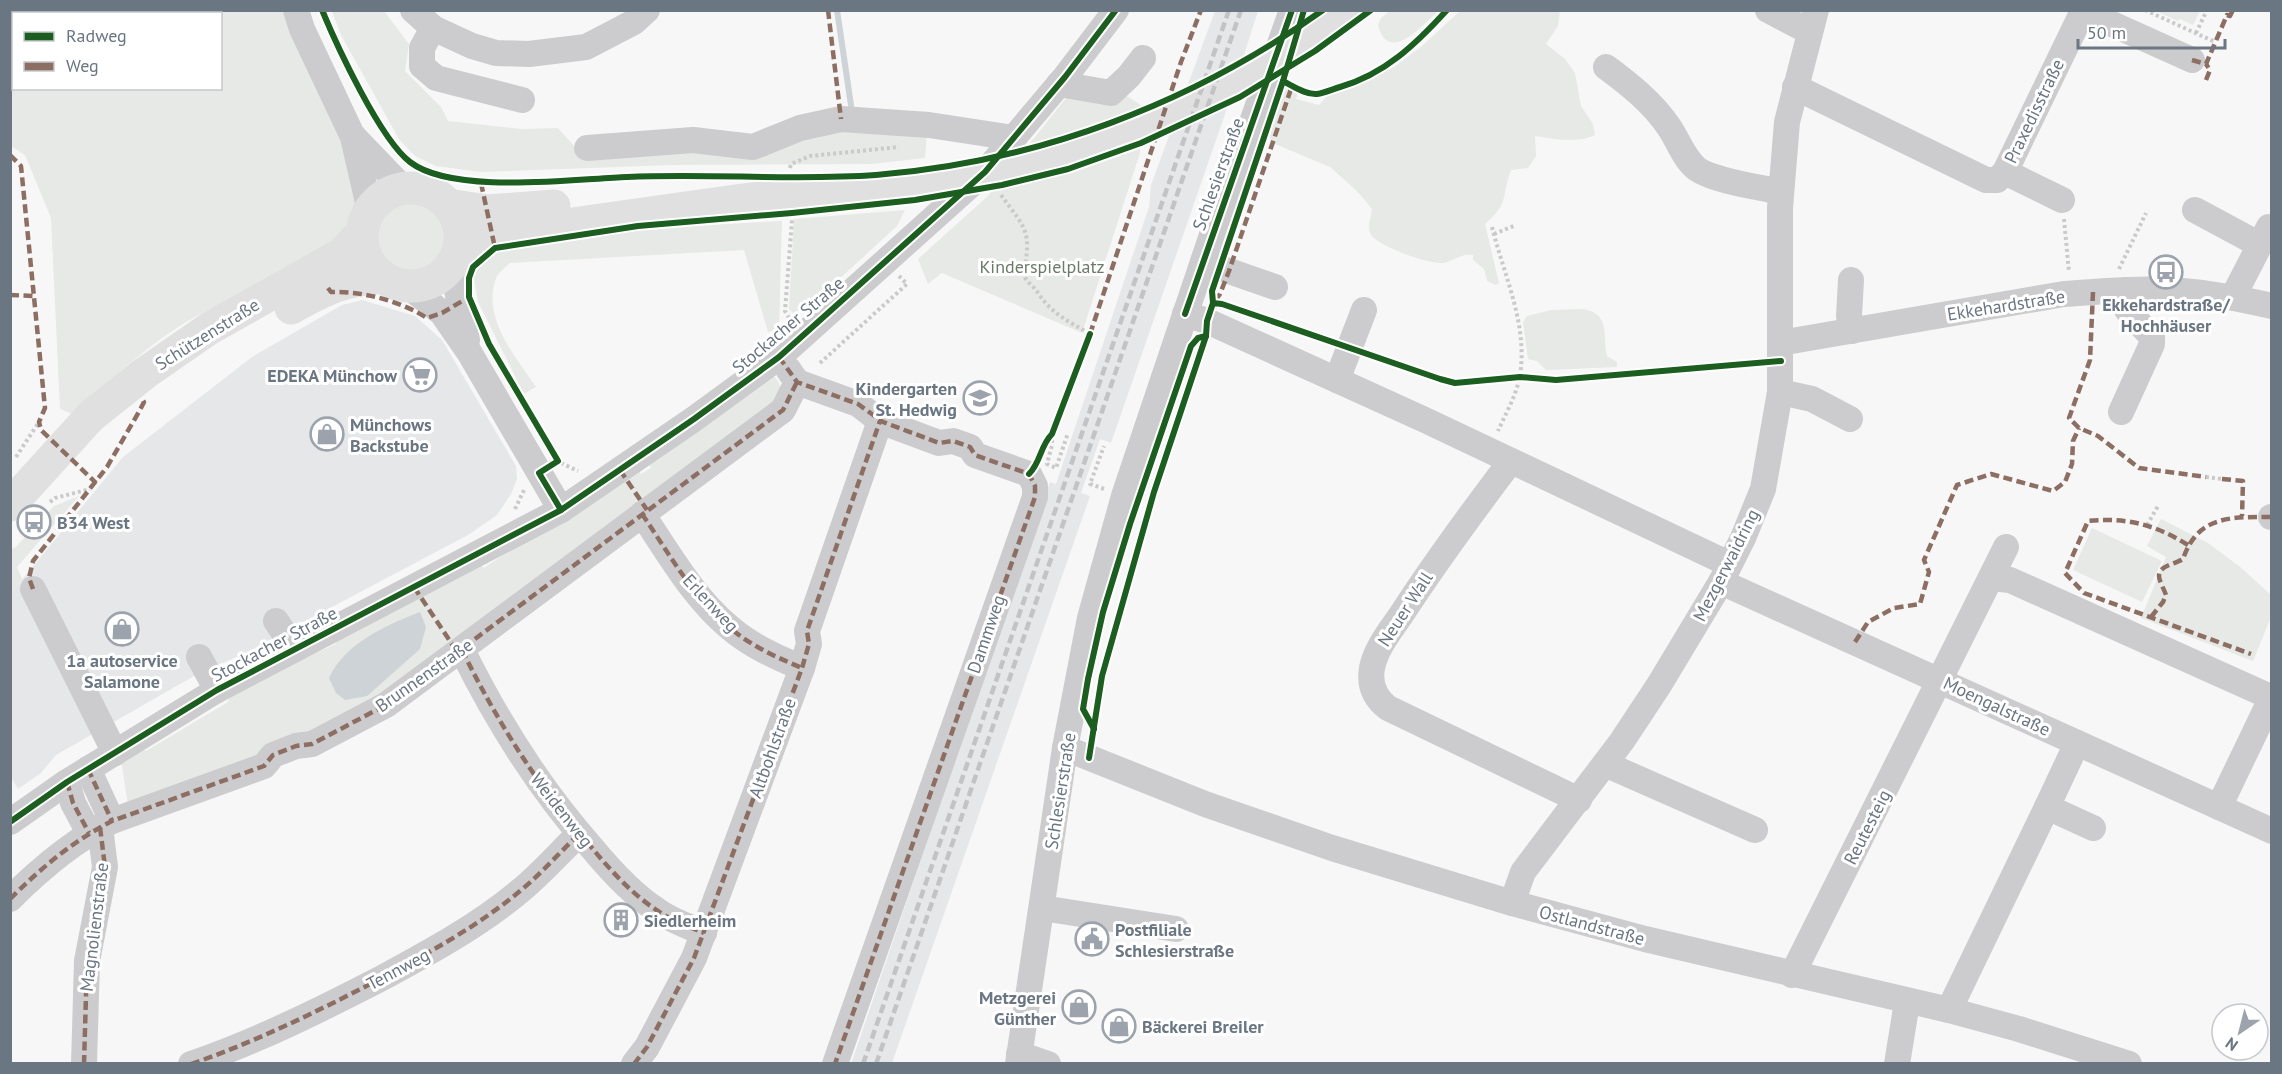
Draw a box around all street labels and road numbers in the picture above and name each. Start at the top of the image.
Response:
street label: Praxedisstraße [1999,55,2069,167]
street label: Schlesierstraße [1187,115,1249,233]
street label: Stockacher Straße [727,271,849,379]
street label: Ekkehardstraße [1945,284,2067,326]
street label: Schützenstraße [151,293,263,375]
street label: Mezgerwaidring [1688,505,1764,625]
street label: Neuer Wall [1372,567,1438,651]
street label: Erlenweg [678,569,744,637]
street label: Dammweg [962,592,1010,676]
street label: Stockacher Straße [207,601,341,687]
street label: Brunnenstraße [371,633,477,717]
street label: Moengalstraße [1940,671,2054,741]
street label: Altbohlstraße [743,695,801,801]
street label: Schlesierstraße [1039,731,1081,851]
street label: Weidenweg [526,768,598,852]
street label: Reutesteig [1838,786,1896,868]
street label: Magnolienstraße [75,861,113,993]
street label: Ostlandstraße [1537,900,1647,950]
street label: Tennweg [363,943,433,995]

